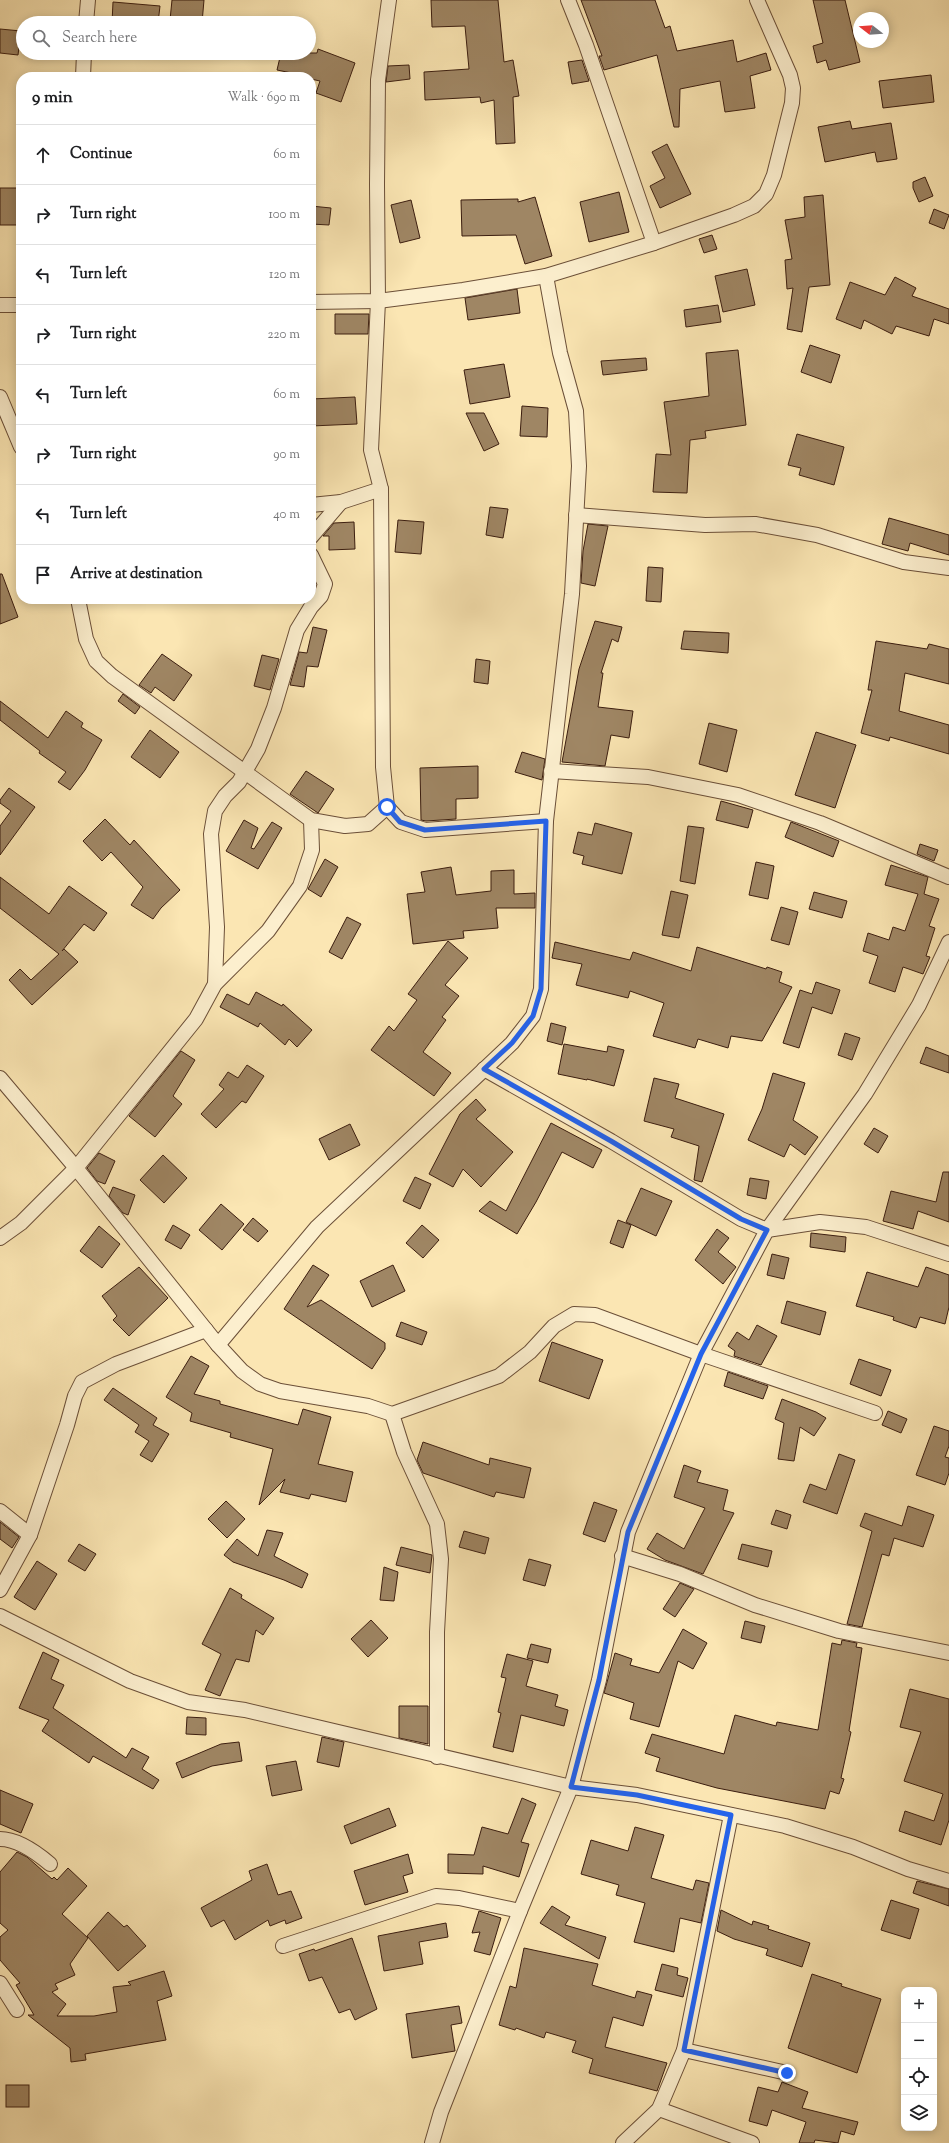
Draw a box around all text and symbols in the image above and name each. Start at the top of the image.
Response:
north arrow [853,12,889,48]
search box [16,16,316,60]
icon: search [30,27,52,49]
text: Search here [62,28,137,49]
text: 9 min [32,86,73,110]
text: Walk · 690 m [227,89,300,107]
icon: ahead [32,144,54,166]
text: Continue [70,144,132,165]
text: 60 m [273,146,300,164]
icon: right [32,204,54,226]
text: Turn right [70,204,136,225]
text: 100 m [268,206,300,224]
icon: left [32,264,54,286]
text: Turn left [70,264,127,285]
text: 120 m [269,266,300,284]
icon: right [32,324,54,346]
text: Turn right [70,324,136,345]
text: 220 m [267,326,300,344]
icon: left [32,384,54,406]
text: Turn left [70,384,127,405]
text: 60 m [273,386,300,404]
icon: right [32,444,54,466]
text: Turn right [70,444,136,465]
text: 90 m [273,446,300,464]
icon: left [32,504,54,526]
text: Turn left [70,504,127,525]
text: 40 m [273,506,300,524]
icon: arrive [32,564,54,586]
text: Arrive at destination [70,564,203,585]
route start [378,798,396,816]
map controls [901,1987,937,2131]
button: + [901,1987,937,2023]
button: − [901,2023,937,2059]
button: locate [901,2059,937,2095]
route end [778,2064,796,2082]
button: layers [901,2095,937,2131]

